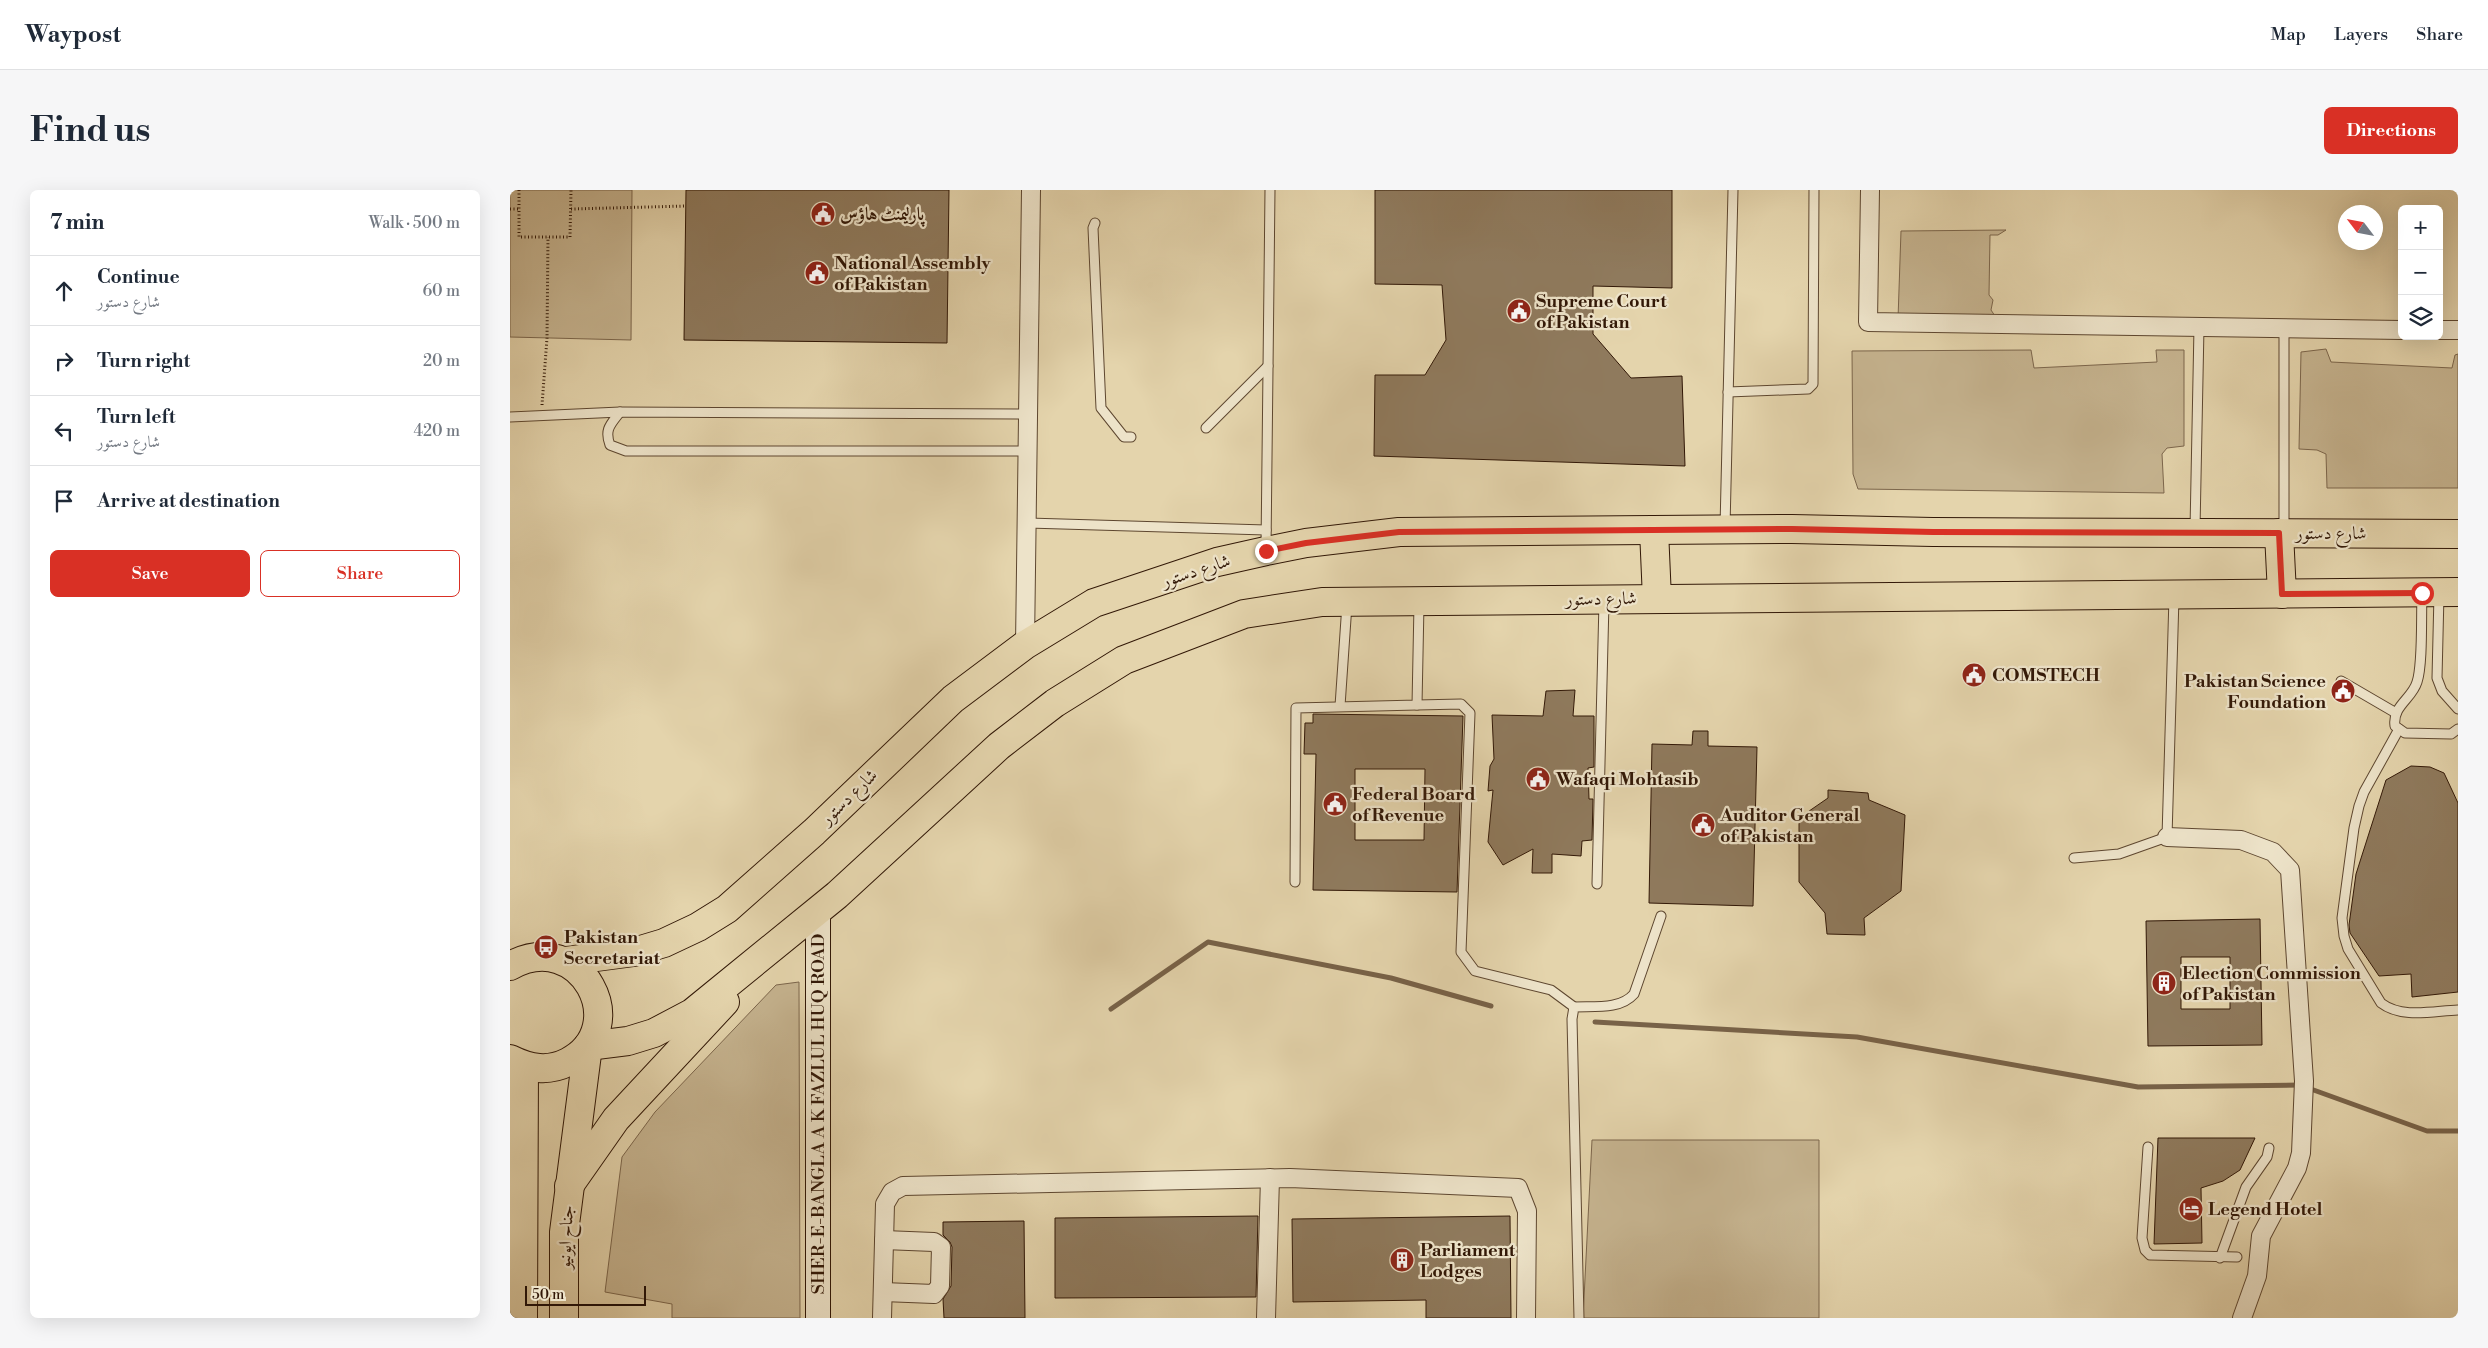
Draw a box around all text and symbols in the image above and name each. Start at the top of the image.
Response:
text: Waypost [25,20,121,50]
text: Map [2271,23,2306,46]
text: Layers [2334,23,2388,46]
text: Share [2416,23,2463,46]
button: Directions [2324,107,2458,154]
text: Find us [30,109,150,152]
public building icon: پارلیمنٹ ہاؤس [810,201,836,227]
place label: پارلیمنٹ ہاؤس [840,203,926,227]
north arrow [2338,205,2383,250]
map controls [2398,205,2443,340]
button: + [2398,205,2443,250]
text: 7 min [50,210,104,236]
text: Walk · 500 m [369,213,460,233]
button: − [2398,250,2443,295]
place label: National Assembly of Pakistan [834,252,992,296]
public building icon: National Assembly of Pakistan [804,260,830,286]
text: Continue [97,265,180,289]
icon: ahead [50,277,78,305]
text: 60 m [422,281,460,301]
place label: Supreme Court of Pakistan [1536,290,1667,334]
text: شارع دستور [97,292,160,312]
button: layers [2398,295,2443,340]
public building icon: Supreme Court of Pakistan [1506,298,1532,324]
icon: right [50,347,78,375]
text: Turn right [97,349,190,373]
text: 20 m [423,351,460,371]
text: Turn left [97,405,176,429]
icon: left [50,417,78,445]
text: 420 m [413,421,460,441]
text: شارع دستور [97,432,160,452]
icon: arrive [50,487,78,515]
text: Arrive at destination [97,489,280,513]
street label: شارع دستور [2293,522,2367,548]
route end [1255,540,1278,563]
street label: شارع دستور [1157,549,1234,596]
button: Save [50,550,250,597]
button: Share [260,550,460,597]
route start [2411,582,2434,605]
street label: شارع دستور [1563,587,1637,614]
public building icon: COMSTECH [1961,662,1987,688]
place label: COMSTECH [1992,664,2100,687]
place label: Pakistan Science Foundation [2184,670,2326,714]
public building icon: Pakistan Science Foundation [2330,678,2356,704]
street label: شارع دستور [814,764,885,834]
public building icon: Wafaqi Mohtasib [1525,766,1551,792]
place label: Wafaqi Mohtasib [1555,768,1698,791]
place label: Federal Board of Revenue [1352,783,1476,827]
public building icon: Federal Board of Revenue [1322,791,1348,817]
place label: Auditor General of Pakistan [1719,804,1859,848]
public building icon: Auditor General of Pakistan [1690,812,1716,838]
place label: Pakistan Secretariat [564,926,660,970]
bus stop icon: Pakistan Secretariat [533,934,559,960]
street label: SHER-E-BANGLA A K FAZLUL HUQ ROAD [807,934,830,1294]
place label: Election Commission of Pakistan [2182,962,2361,1006]
building icon: Election Commission of Pakistan [2151,970,2177,996]
hotel icon: Legend Hotel [2178,1196,2204,1222]
place label: Legend Hotel [2208,1198,2322,1221]
street label: جناح ایونیو [553,1205,583,1272]
place label: Parliament Lodges [1420,1239,1516,1283]
building icon: Parliament Lodges [1389,1247,1415,1273]
scale bar [525,1283,646,1306]
text: 50 m [532,1286,564,1304]

